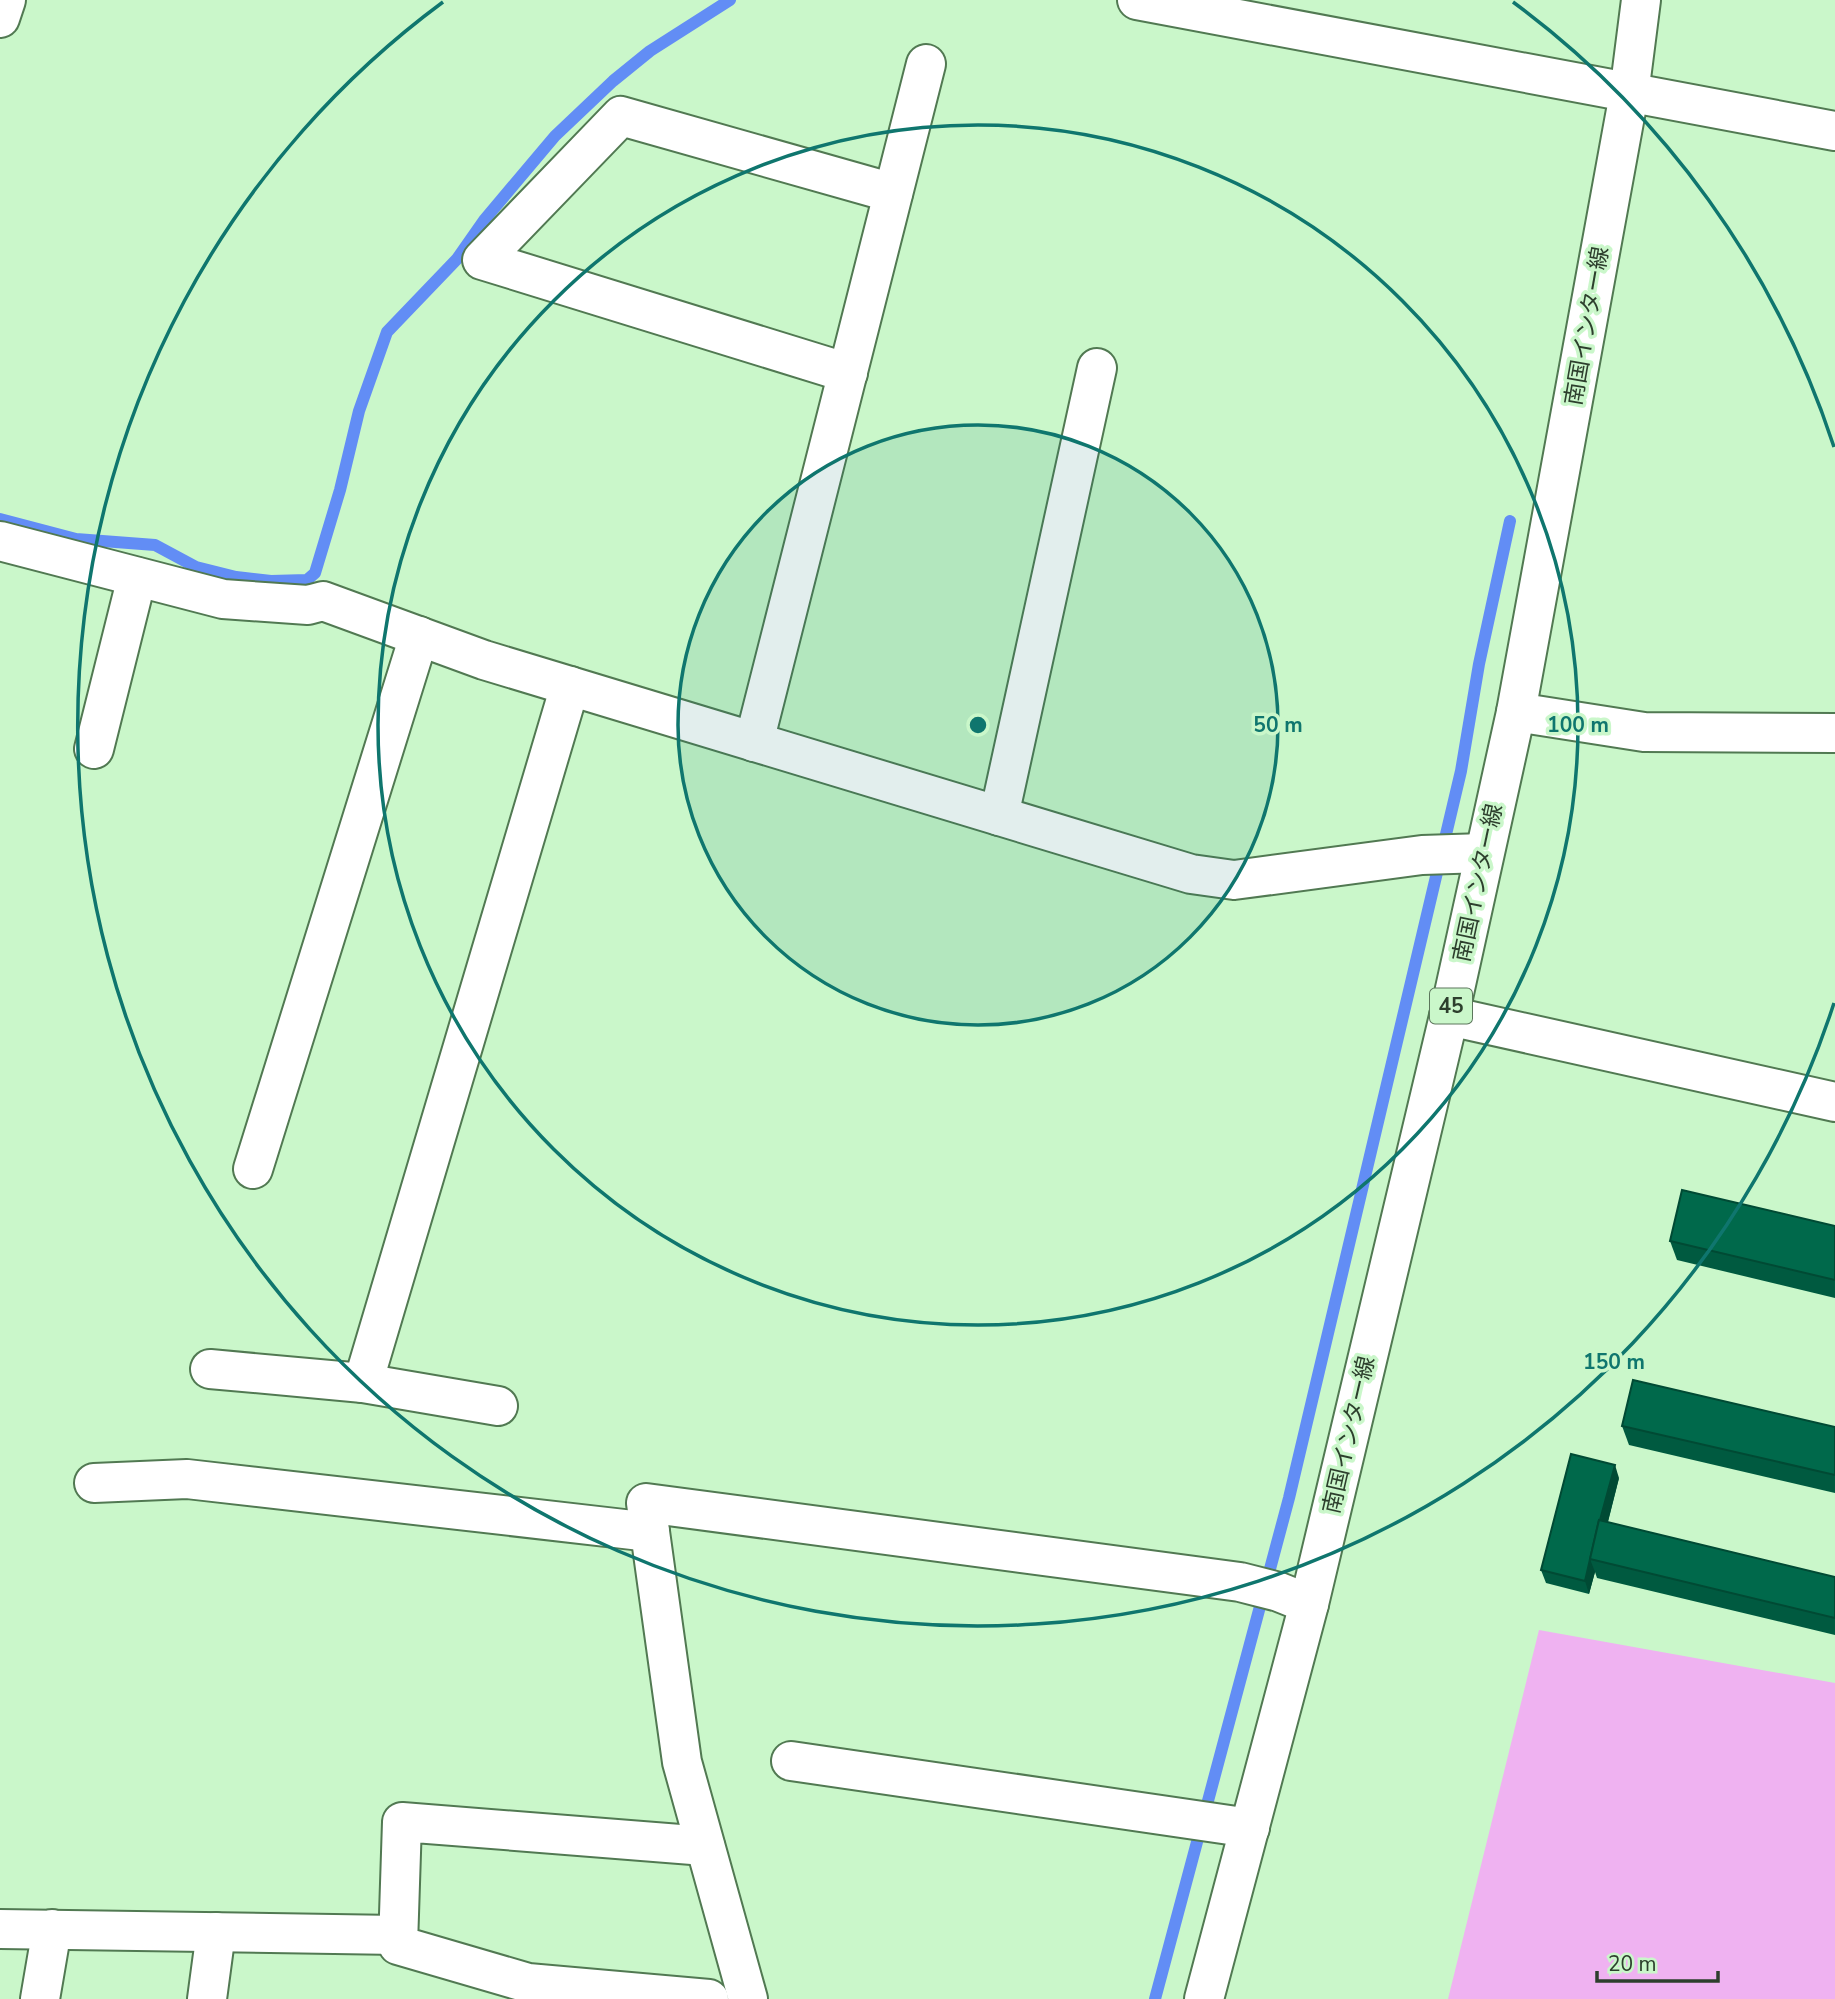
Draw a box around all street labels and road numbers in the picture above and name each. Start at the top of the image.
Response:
street label: 南国インター線 [1558,244,1616,408]
street label: 南国インター線 [1446,801,1510,965]
road number: 45 [1430,988,1472,1024]
street label: 南国インター線 [1316,1353,1382,1517]

